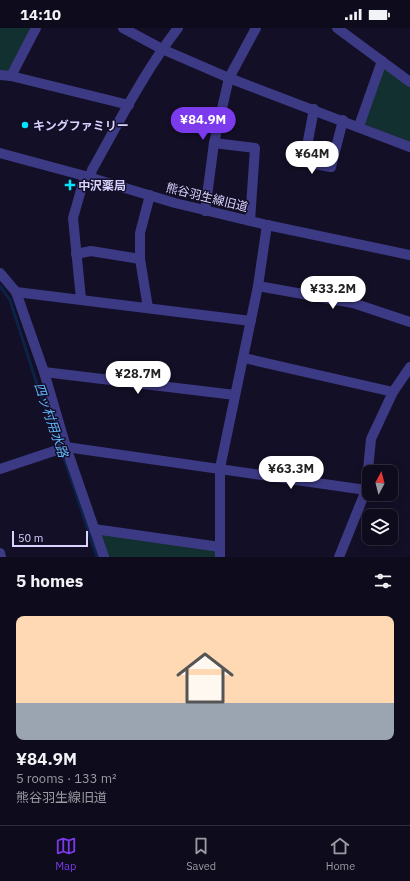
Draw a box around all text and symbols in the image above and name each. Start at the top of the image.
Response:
text: 14:10 [20,5,61,24]
pin: ¥84.9M [170,107,236,141]
text: ¥84.9M [180,111,226,128]
place label: キングファミリー [33,118,129,133]
marker: キングファミリー [20,120,30,130]
pin: ¥64M [288,141,336,175]
text: ¥64M [295,145,329,162]
place label: 中沢薬局 [78,178,126,193]
marker: 中沢薬局 [65,180,75,190]
street label: 熊谷羽生線旧道 [164,180,250,214]
pin: ¥33.2M [300,276,366,310]
text: ¥33.2M [310,280,356,297]
pin: ¥28.7M [105,361,171,395]
text: ¥28.7M [115,365,161,382]
water label: 四ッ村用水路 [30,380,72,461]
pin: ¥63.3M [258,456,324,490]
text: ¥63.3M [268,460,314,477]
north arrow [362,465,398,501]
map controls [362,465,398,545]
button: layers [362,509,398,545]
scale bar [12,529,88,548]
text: 50 m [18,531,43,545]
text: 5 homes [16,570,83,592]
icon: filters [372,570,394,592]
icon: home [169,642,241,714]
text: ¥84.9M [16,748,77,770]
text: 5 rooms · 133 m² [16,770,117,787]
text: 熊谷羽生線旧道 [16,789,107,806]
tab: Map [55,835,77,873]
tab: Saved [186,835,216,873]
tab: Home [326,835,355,873]

